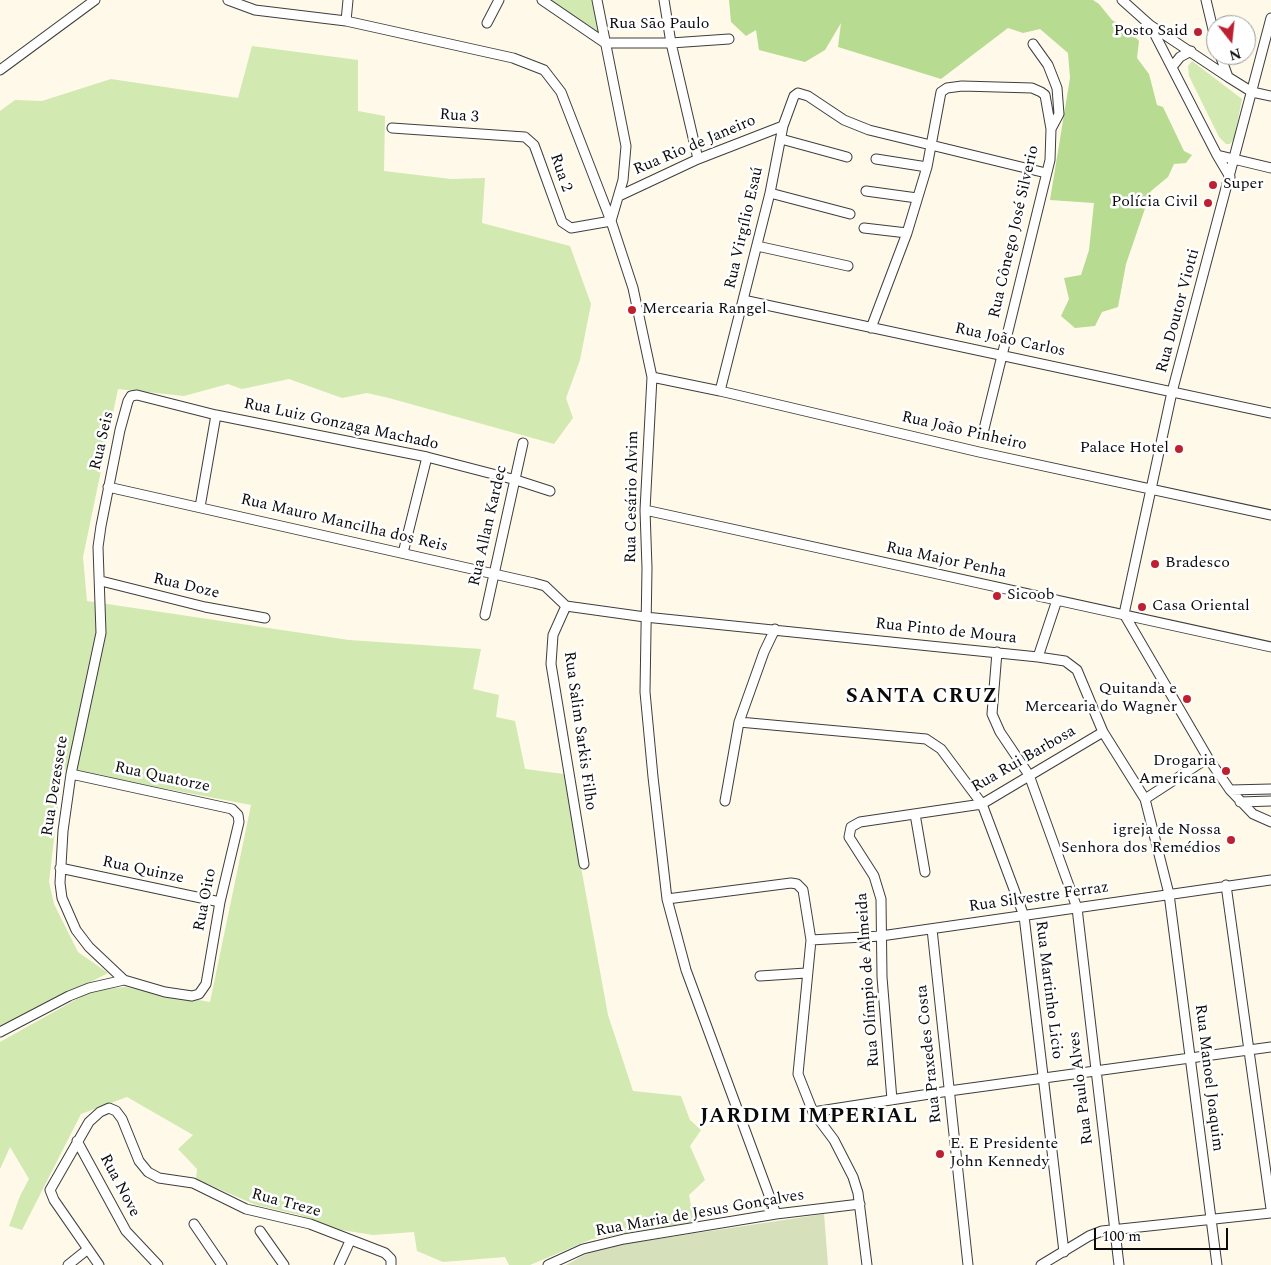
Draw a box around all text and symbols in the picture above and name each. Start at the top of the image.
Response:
street label: Rua São Paulo [609,15,709,35]
north arrow [1206,15,1256,65]
place label: Posto Said [1114,22,1188,42]
marker: Posto Said [1192,26,1204,38]
text: N [1227,42,1243,66]
street label: Rua 3 [439,106,479,128]
street label: Rua Rio de Janeiro [631,112,759,180]
street label: Rua Cônego José Silverio [986,144,1044,320]
street label: Rua 2 [545,151,575,195]
street label: Rua Virgílio Esaú [722,165,768,291]
place label: Super [1223,175,1264,195]
marker: Super [1207,179,1219,191]
place label: Polícia Civil [1111,193,1198,213]
marker: Polícia Civil [1202,197,1214,209]
street label: Rua Doutor Viotti [1153,247,1205,375]
place label: Mercearia Rangel [642,300,767,320]
marker: Mercearia Rangel [626,304,638,316]
street label: Rua João Carlos [953,320,1067,362]
street label: Rua Luiz Gonzaga Machado [242,395,440,455]
street label: Rua João Pinheiro [899,408,1029,456]
street label: Rua Seis [87,410,119,472]
street label: Rua Cesário Alvim [622,431,644,563]
place label: Palace Hotel [1080,439,1169,459]
marker: Palace Hotel [1173,443,1185,455]
street label: Rua Allan Kardec [466,464,512,588]
street label: Rua Mauro Mancilha dos Reis [238,491,450,557]
street label: Rua Major Penha [884,539,1008,583]
place label: Bradesco [1165,554,1230,574]
marker: Bradesco [1149,558,1161,570]
street label: Rua Doze [151,570,221,604]
place label: Sicoob [1007,586,1054,606]
marker: Sicoob [991,590,1003,602]
place label: Casa Oriental [1152,597,1250,617]
marker: Casa Oriental [1136,601,1148,613]
street label: Rua Pinto de Moura [874,615,1018,649]
street label: Rua Salim Sarkis Filho [558,650,600,812]
place label: Quitanda e Mercearia do Wagner [1024,680,1177,718]
district label: SANTA CRUZ [845,685,999,711]
marker: Quitanda e Mercearia do Wagner [1181,693,1193,705]
street label: Rua Rui Barbosa [969,722,1079,798]
street label: Rua Dezessete [39,734,73,838]
place label: Drogaria Americana [1139,752,1216,790]
street label: Rua Quatorze [113,759,211,797]
marker: Drogaria Americana [1220,765,1232,777]
place label: igreja de Nossa Senhora dos Remédios [1061,821,1221,859]
marker: igreja de Nossa Senhora dos Remédios [1225,834,1237,846]
street label: Rua Quinze [101,853,185,889]
street label: Rua Oito [191,867,221,933]
street label: Rua Silvestre Ferraz [968,879,1110,917]
street label: Rua Olímpio de Almeida [853,892,885,1068]
street label: Rua Martinho Licio [1030,920,1066,1060]
street label: Rua Praxedes Costa [913,984,947,1124]
street label: Rua Manoel Joaquim [1189,1003,1227,1153]
street label: Rua Paulo Alves [1066,1030,1098,1146]
district label: JARDIM IMPERIAL [698,1105,920,1131]
place label: E. E Presidente John Kennedy [950,1135,1058,1173]
marker: E. E Presidente John Kennedy [934,1148,946,1160]
street label: Rua Nove [95,1151,143,1221]
street label: Rua Treze [249,1186,323,1222]
street label: Rua Maria de Jesus Gonçalves [594,1186,806,1242]
scale bar [1096,1218,1230,1250]
text: 100 m [1102,1225,1141,1248]

